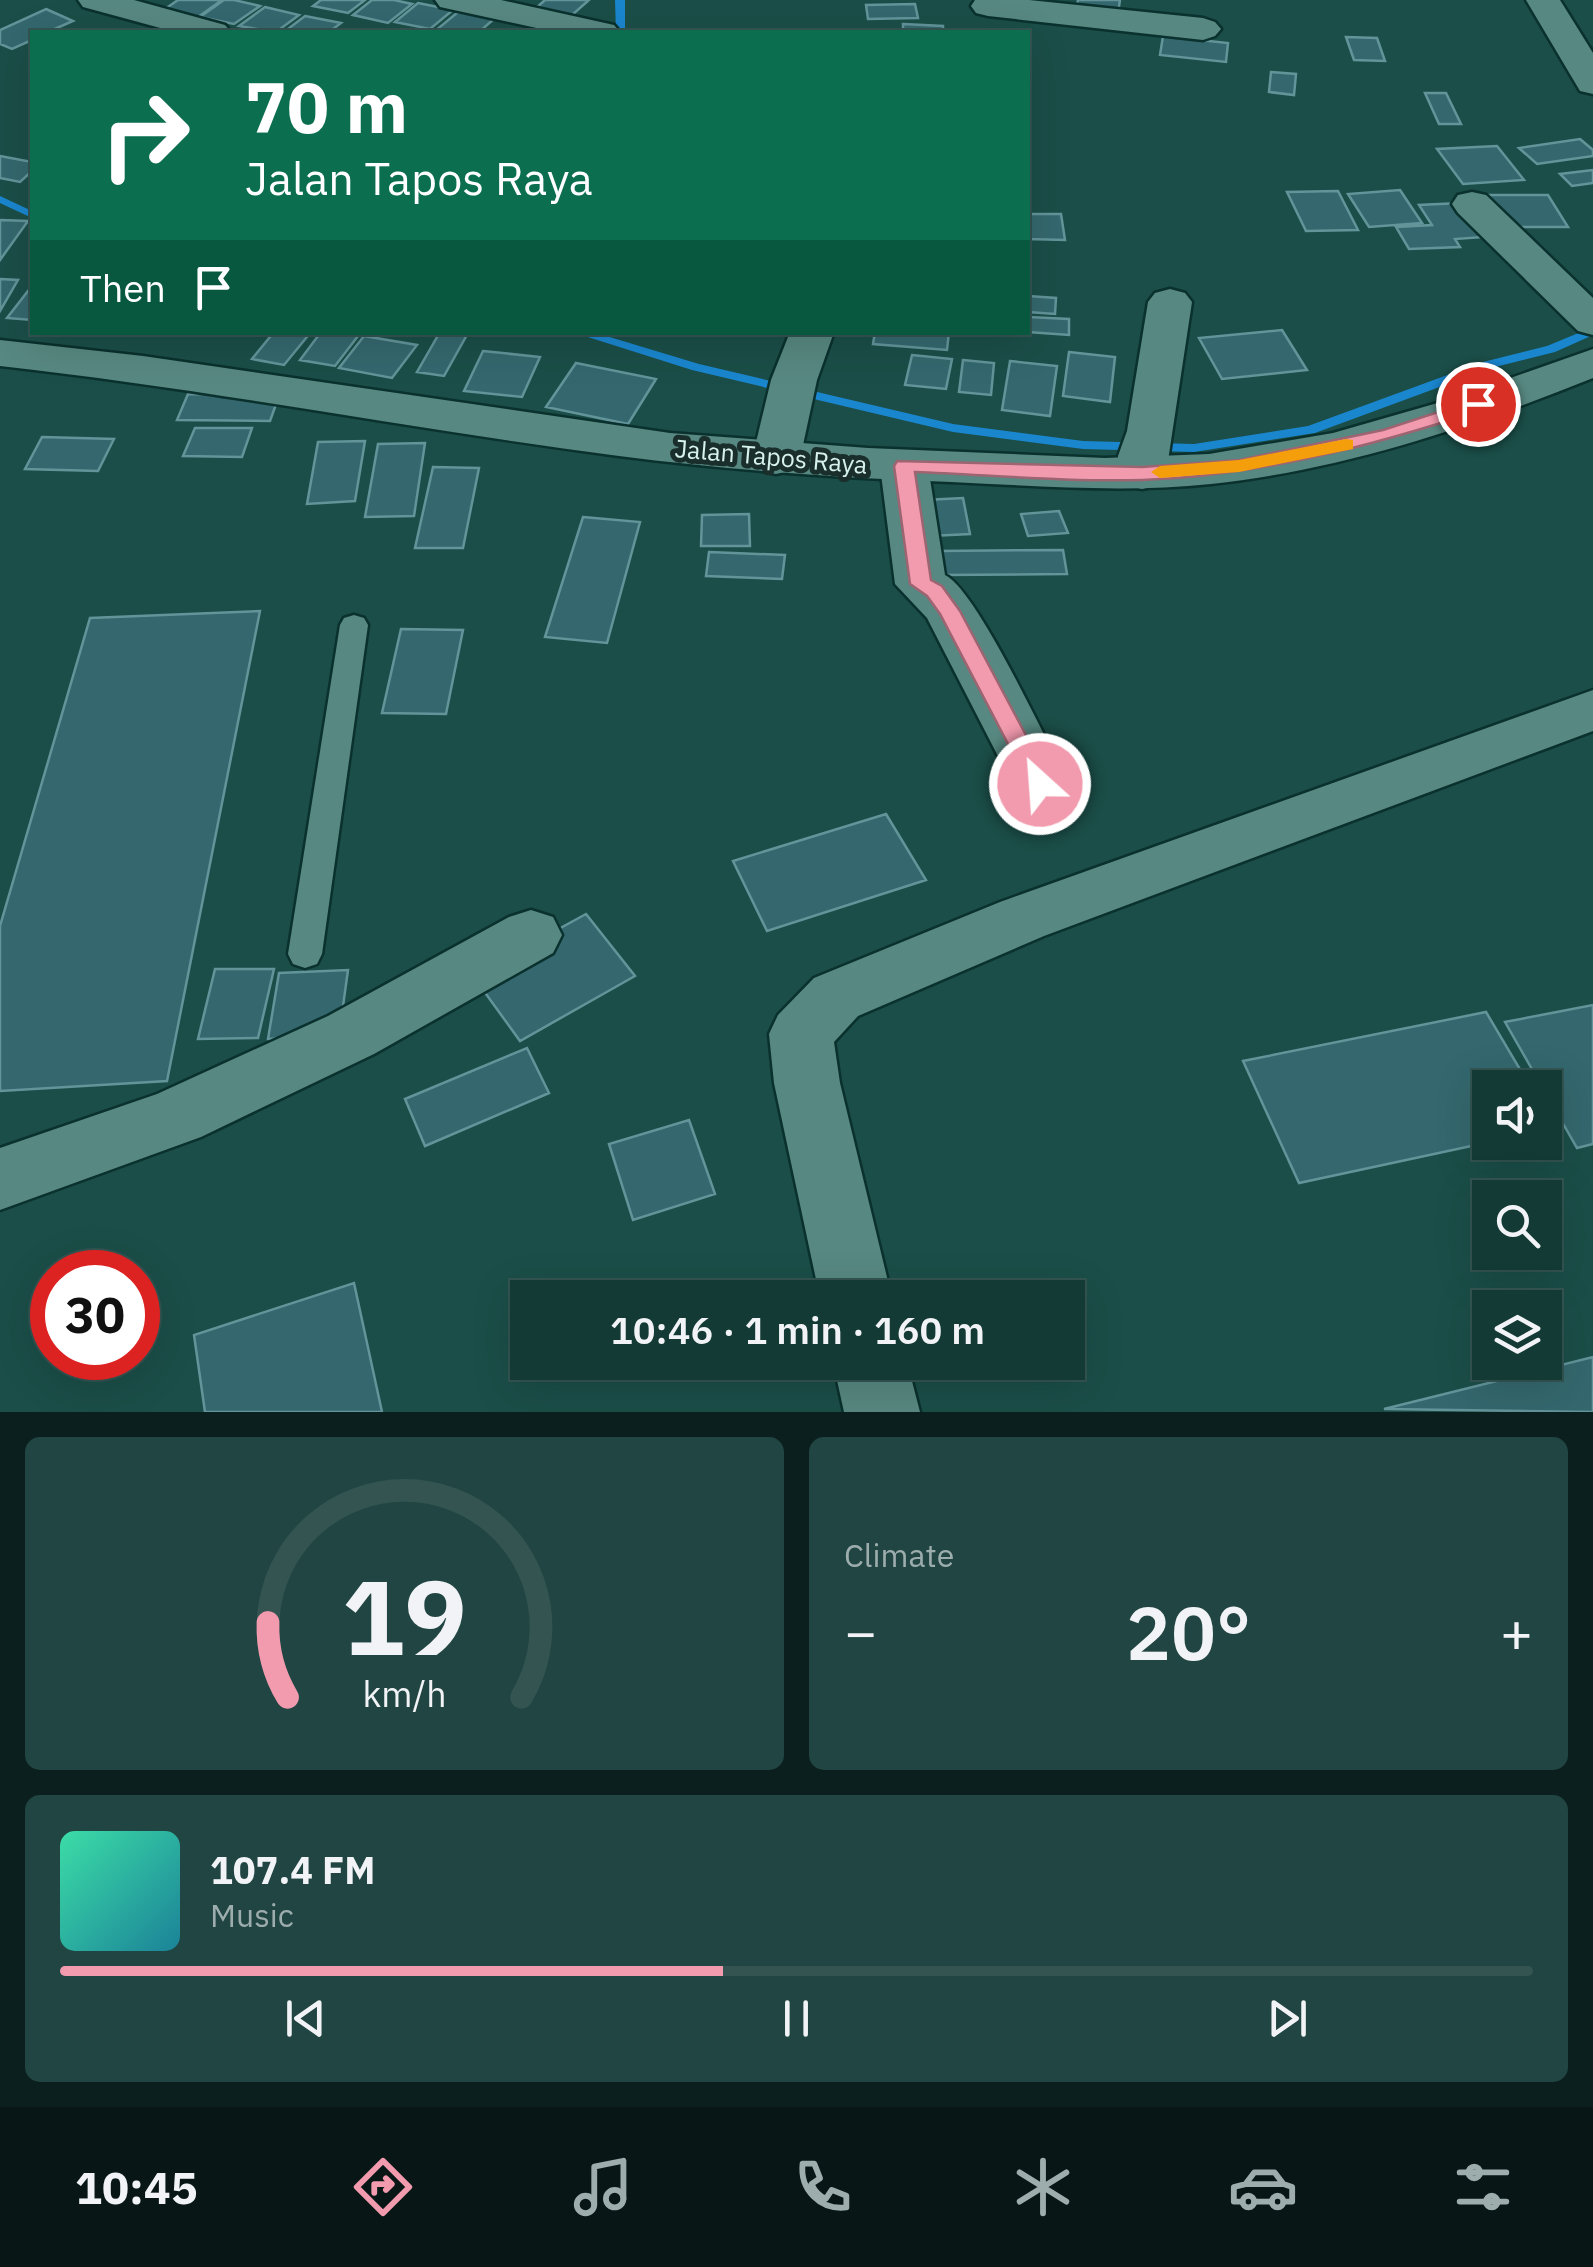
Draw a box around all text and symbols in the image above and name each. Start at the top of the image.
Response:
text: 70 m [245,61,408,152]
icon: right [80,70,210,200]
text: Jalan Tapos Raya [245,149,593,207]
icon: arrive [186,260,241,315]
text: Then [80,263,166,312]
pin [1436,362,1521,447]
icon: arrive [1451,377,1506,432]
street label: Jalan Tapos Raya [673,431,869,481]
position arrow [988,732,1092,836]
map controls [1472,1070,1562,1380]
button: sound [1472,1070,1562,1160]
button: search [1472,1180,1562,1270]
speed limit sign: 30 [30,1250,160,1380]
button: layers [1472,1290,1562,1380]
text: 10:46 · 1 min · 160 m [610,1305,985,1354]
text: Climate [844,1534,954,1576]
text: 19 [342,1548,467,1684]
text: 20° [1126,1583,1251,1681]
text: − [844,1596,877,1667]
text: + [1500,1596,1533,1667]
text: km/h [362,1670,447,1717]
text: 107.4 FM [210,1845,375,1894]
text: Music [210,1894,294,1936]
icon: previous [278,1991,333,2046]
icon: pause [769,1991,824,2046]
icon: next [1260,1991,1315,2046]
icon: directions [348,2152,418,2222]
icon: music [568,2152,638,2222]
icon: phone [788,2152,858,2222]
icon: climate [1008,2152,1078,2222]
icon: car [1228,2152,1298,2222]
icon: filters [1448,2152,1518,2222]
text: 10:45 [75,2158,198,2216]

